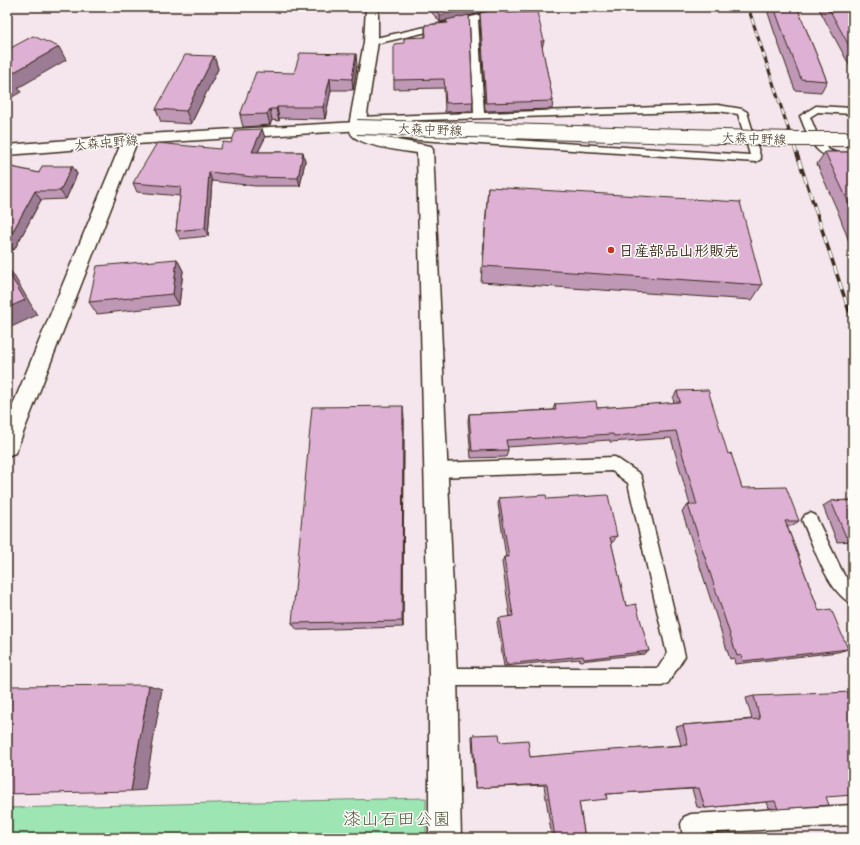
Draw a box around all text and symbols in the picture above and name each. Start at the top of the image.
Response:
street label: 大森中野線 [397,119,464,139]
street label: 大森中野線 [721,128,788,148]
street label: 大森中野線 [73,130,140,154]
place label: 日産部品山形販売 [619,240,739,261]
marker: 日産部品山形販売 [606,245,616,255]
park label: 漆山石田公園 [343,806,451,831]

